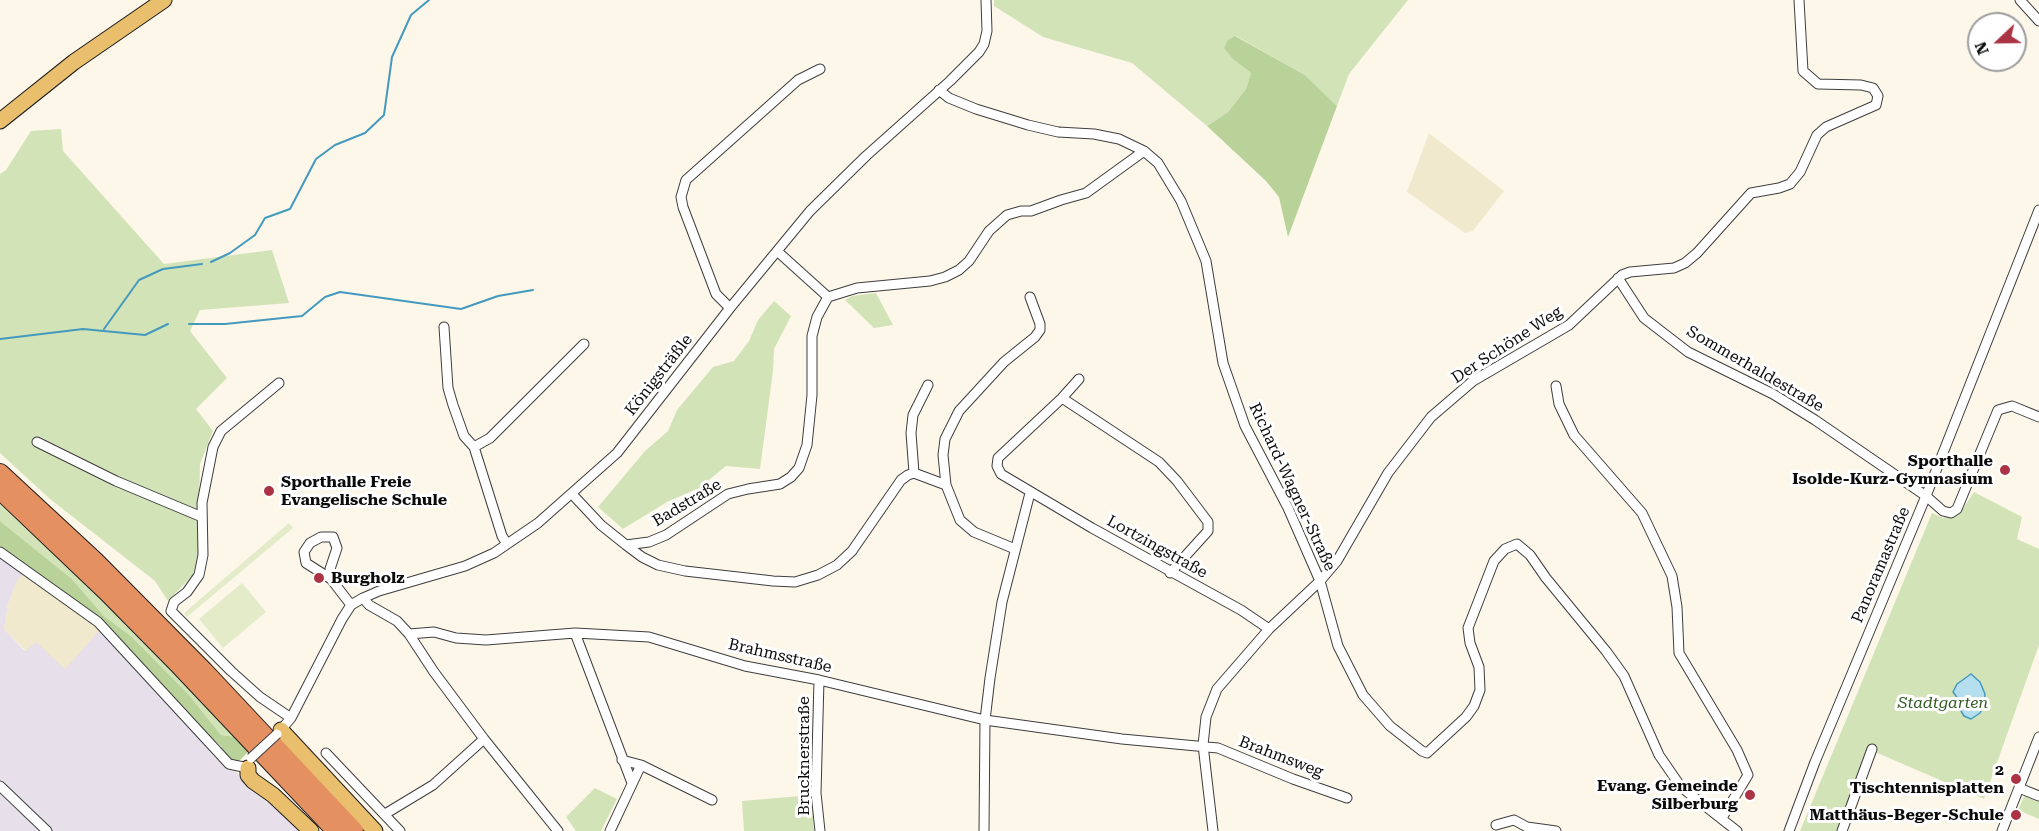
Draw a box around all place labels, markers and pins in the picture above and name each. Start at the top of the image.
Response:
place label: Sporthalle Isolde-Kurz-Gymnasium [1792,451,1993,489]
marker: Sporthalle Isolde-Kurz-Gymnasium [1998,463,2012,477]
place label: Sporthalle Freie Evangelische Schule [281,472,447,510]
marker: Sporthalle Freie Evangelische Schule [262,484,276,498]
place label: Burgholz [331,568,404,588]
marker: Burgholz [312,571,326,585]
place label: 2 Tischtennisplatten [1850,760,2004,798]
marker: 2 Tischtennisplatten [2009,772,2023,786]
place label: Evang. Gemeinde Silberburg [1597,776,1738,814]
marker: Evang. Gemeinde Silberburg [1743,788,1757,802]
place label: Matthäus-Beger-Schule [1809,805,2004,825]
marker: Matthäus-Beger-Schule [2009,808,2023,822]

